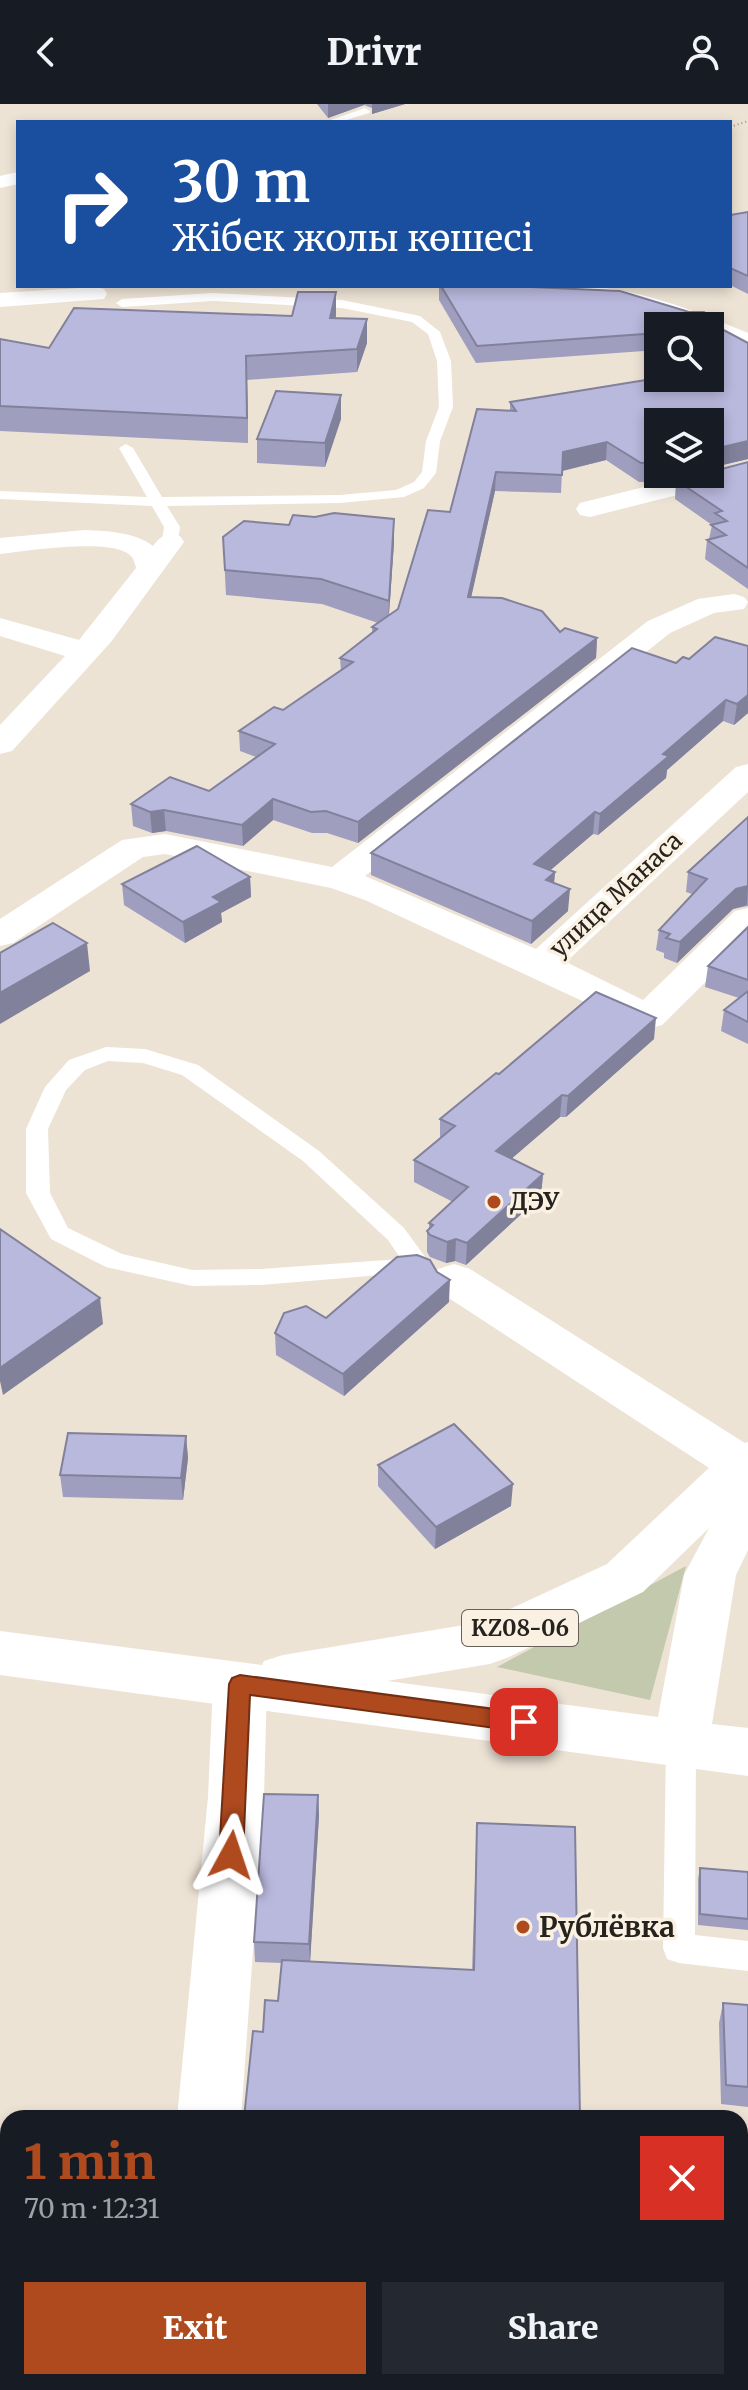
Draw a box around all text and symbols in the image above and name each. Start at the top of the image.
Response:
icon: back [24,30,68,74]
text: Drivr [327,30,421,75]
icon: person [680,30,724,74]
text: 30 m [172,147,310,217]
icon: right [40,152,144,256]
text: Жібек жолы көшесі [172,216,533,261]
map controls [644,312,724,488]
button: search [644,312,724,392]
button: layers [644,408,724,488]
street label: улица Манаса [543,825,689,964]
place label: ДЭУ [510,1186,559,1217]
marker: ДЭУ [485,1193,503,1211]
road number: KZ08-06 [462,1610,578,1646]
pin [490,1688,558,1756]
icon: arrive [502,1700,546,1744]
position arrow [189,1813,273,1897]
place label: Рублёвка [539,1909,675,1945]
marker: Рублёвка [514,1918,532,1936]
text: 1 min [24,2132,156,2192]
button: close [640,2136,724,2220]
text: 70 m · 12:31 [24,2192,159,2225]
button: Exit [24,2282,366,2374]
button: Share [382,2282,724,2374]

